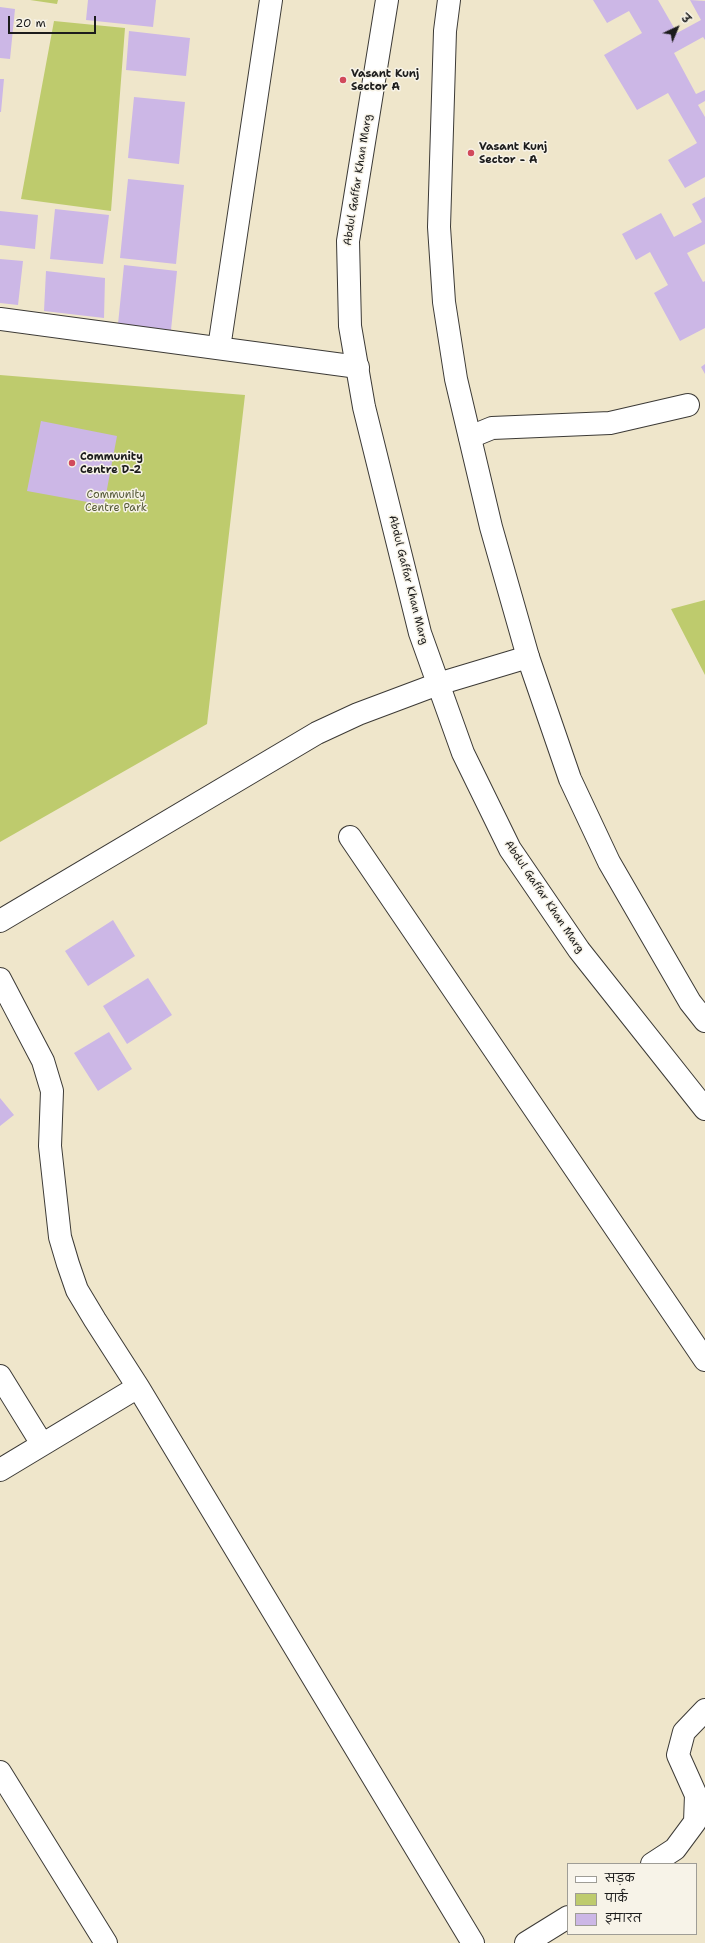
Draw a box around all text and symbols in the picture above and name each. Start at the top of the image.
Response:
scale bar [10,8,98,34]
north arrow [657,8,697,48]
text: उ [678,11,694,27]
text: 20 m [15,15,46,31]
place label: Vasant Kunj Sector A [351,67,419,93]
marker: Vasant Kunj Sector A [338,75,348,85]
street label: Abdul Gaffar Khan Marg [341,113,375,247]
place label: Vasant Kunj Sector - A [479,140,547,166]
marker: Vasant Kunj Sector - A [466,148,476,158]
place label: Community Centre D-2 [80,450,143,476]
marker: Community Centre D-2 [67,458,77,468]
park label: Community Centre Park [85,488,147,514]
street label: Abdul Gaffar Khan Marg [386,514,430,646]
street label: Abdul Gaffar Khan Marg [501,838,587,956]
legend [567,1863,697,1935]
text: सड़क [605,1870,635,1886]
text: पार्क [605,1890,628,1906]
text: इमारत [605,1910,642,1926]

